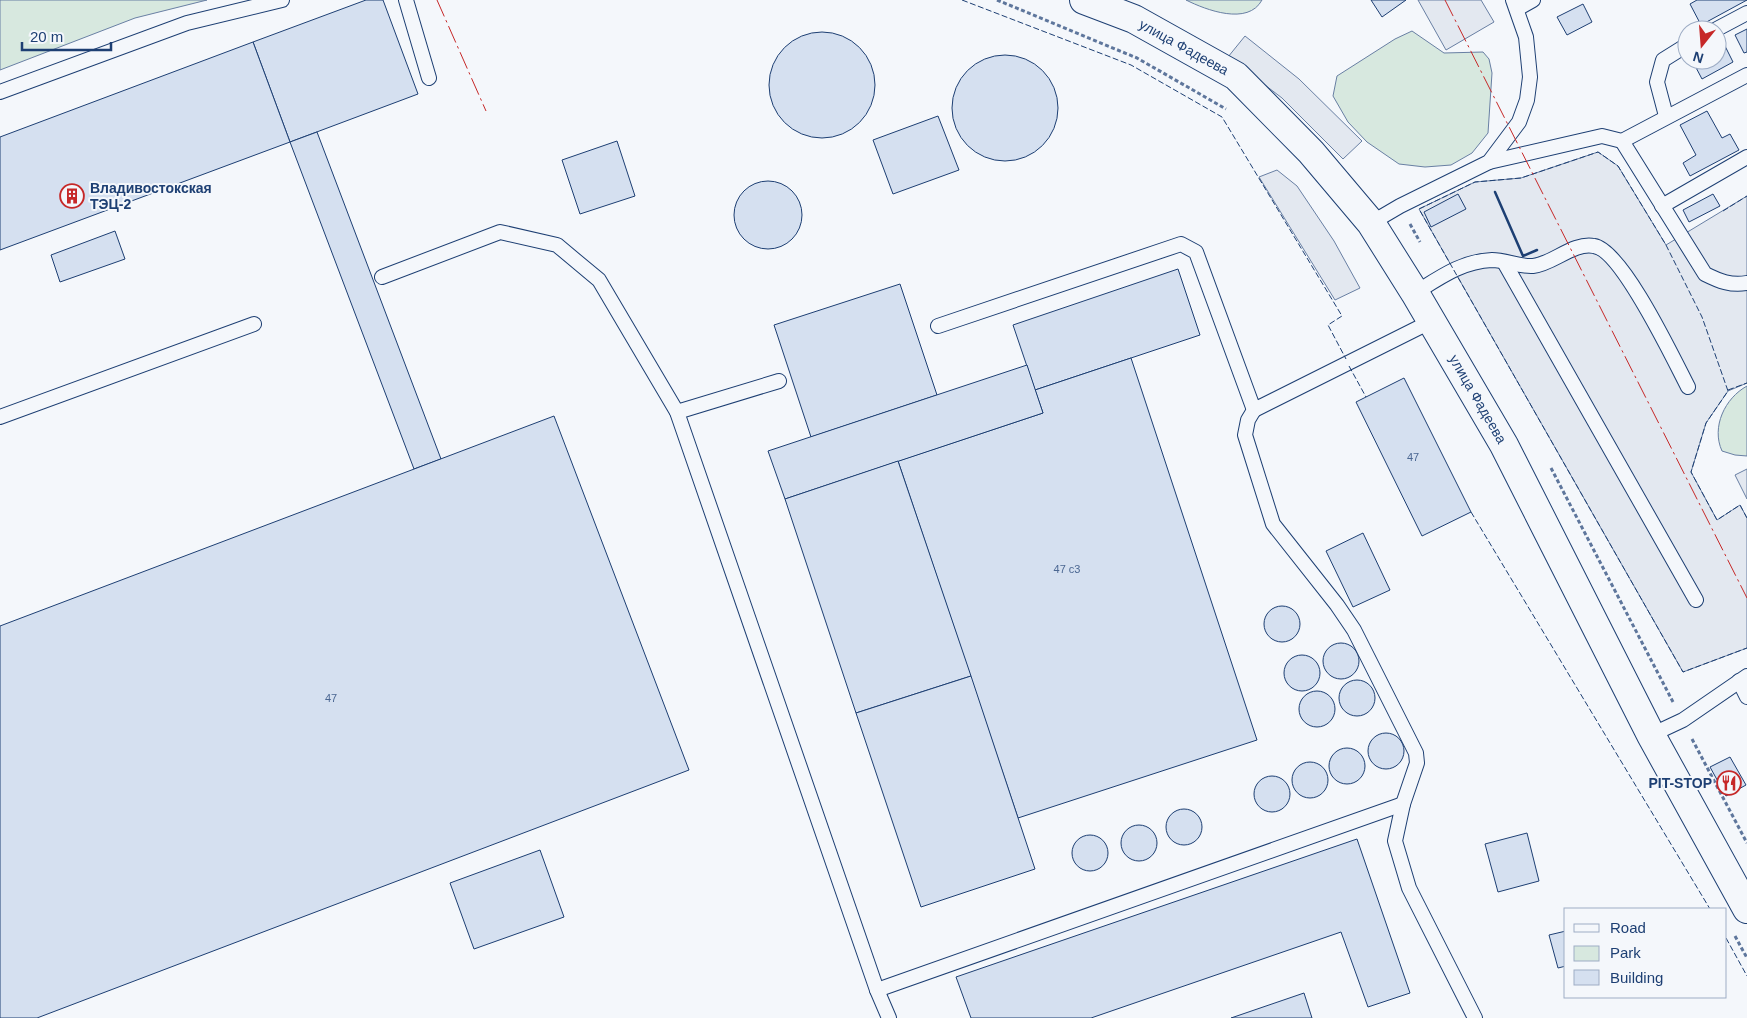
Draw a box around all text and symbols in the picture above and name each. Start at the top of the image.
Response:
street label: улица Фадеева [1137,16,1232,78]
scale bar [22,20,111,52]
north arrow [1677,20,1727,70]
text: 20 m [30,28,63,45]
text: N [1691,48,1705,67]
place label: Владивостокская ТЭЦ-2 [90,180,212,212]
building icon: Владивостокская ТЭЦ-2 [59,183,85,209]
street label: улица Фадеева [1446,352,1510,446]
house number: 47 [1407,451,1419,463]
house number: 47 с3 [1054,563,1080,575]
house number: 47 [325,692,337,704]
restaurant icon: PIT-STOP [1716,770,1742,796]
place label: PIT-STOP [1648,775,1712,791]
legend [1564,908,1727,998]
text: Road [1610,919,1646,936]
text: Park [1610,944,1641,961]
text: Building [1610,969,1663,986]

